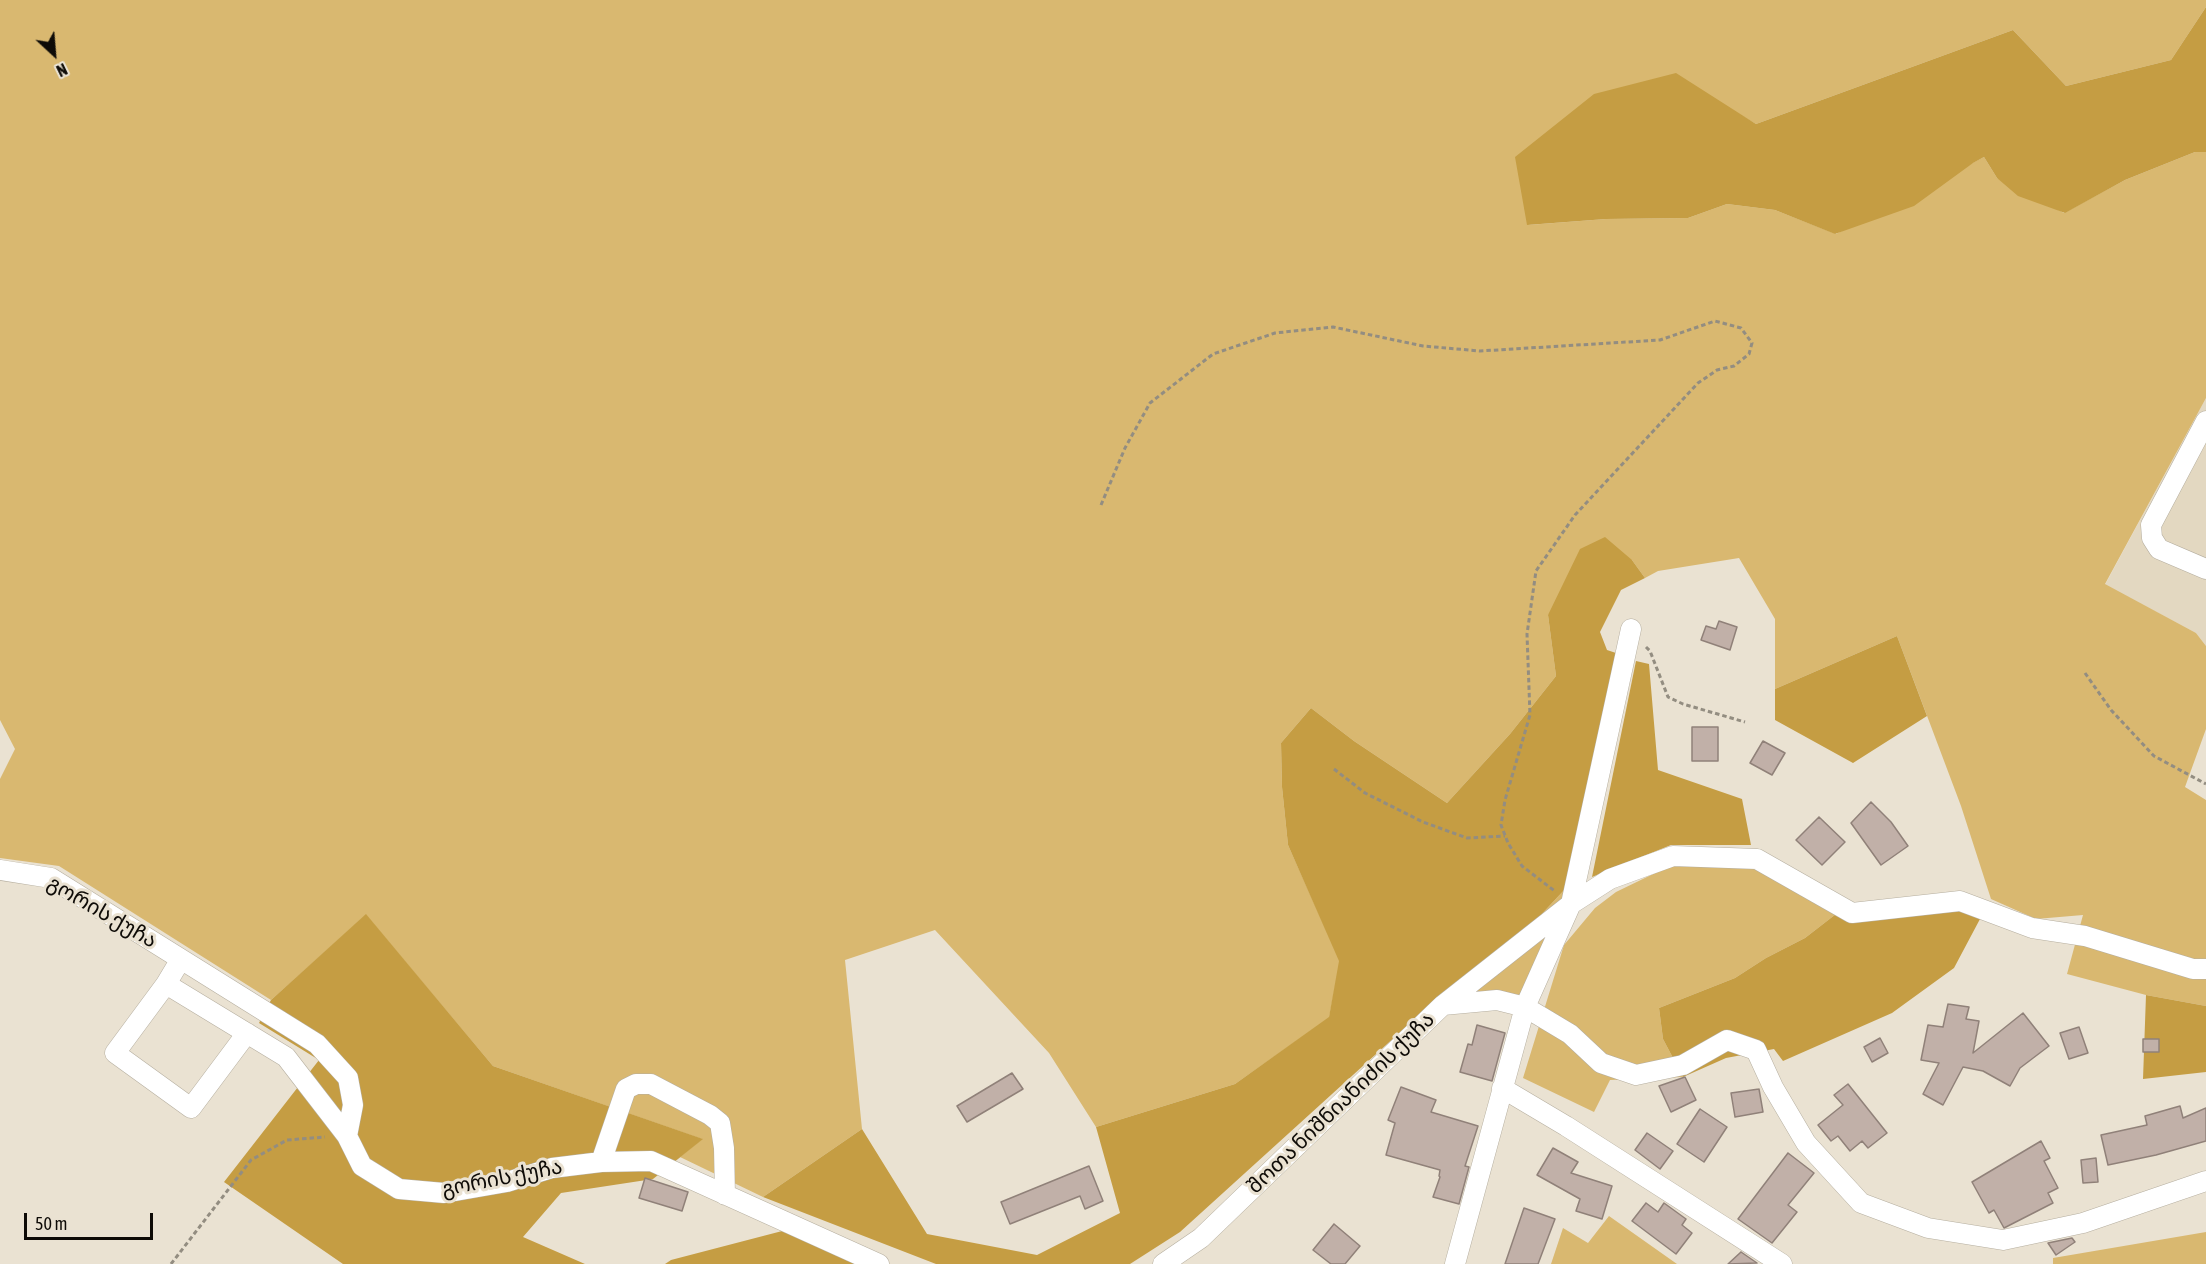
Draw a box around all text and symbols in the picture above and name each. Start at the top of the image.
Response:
north arrow [24,24,84,84]
text: N [54,60,70,80]
street label: გორის ქუჩა [43,870,161,954]
street label: შოთა ნიშნიანიძის ქუჩა [1242,1007,1440,1199]
street label: გორის ქუჩა [439,1154,565,1202]
scale bar [27,1201,156,1239]
text: 50 m [35,1213,67,1234]

